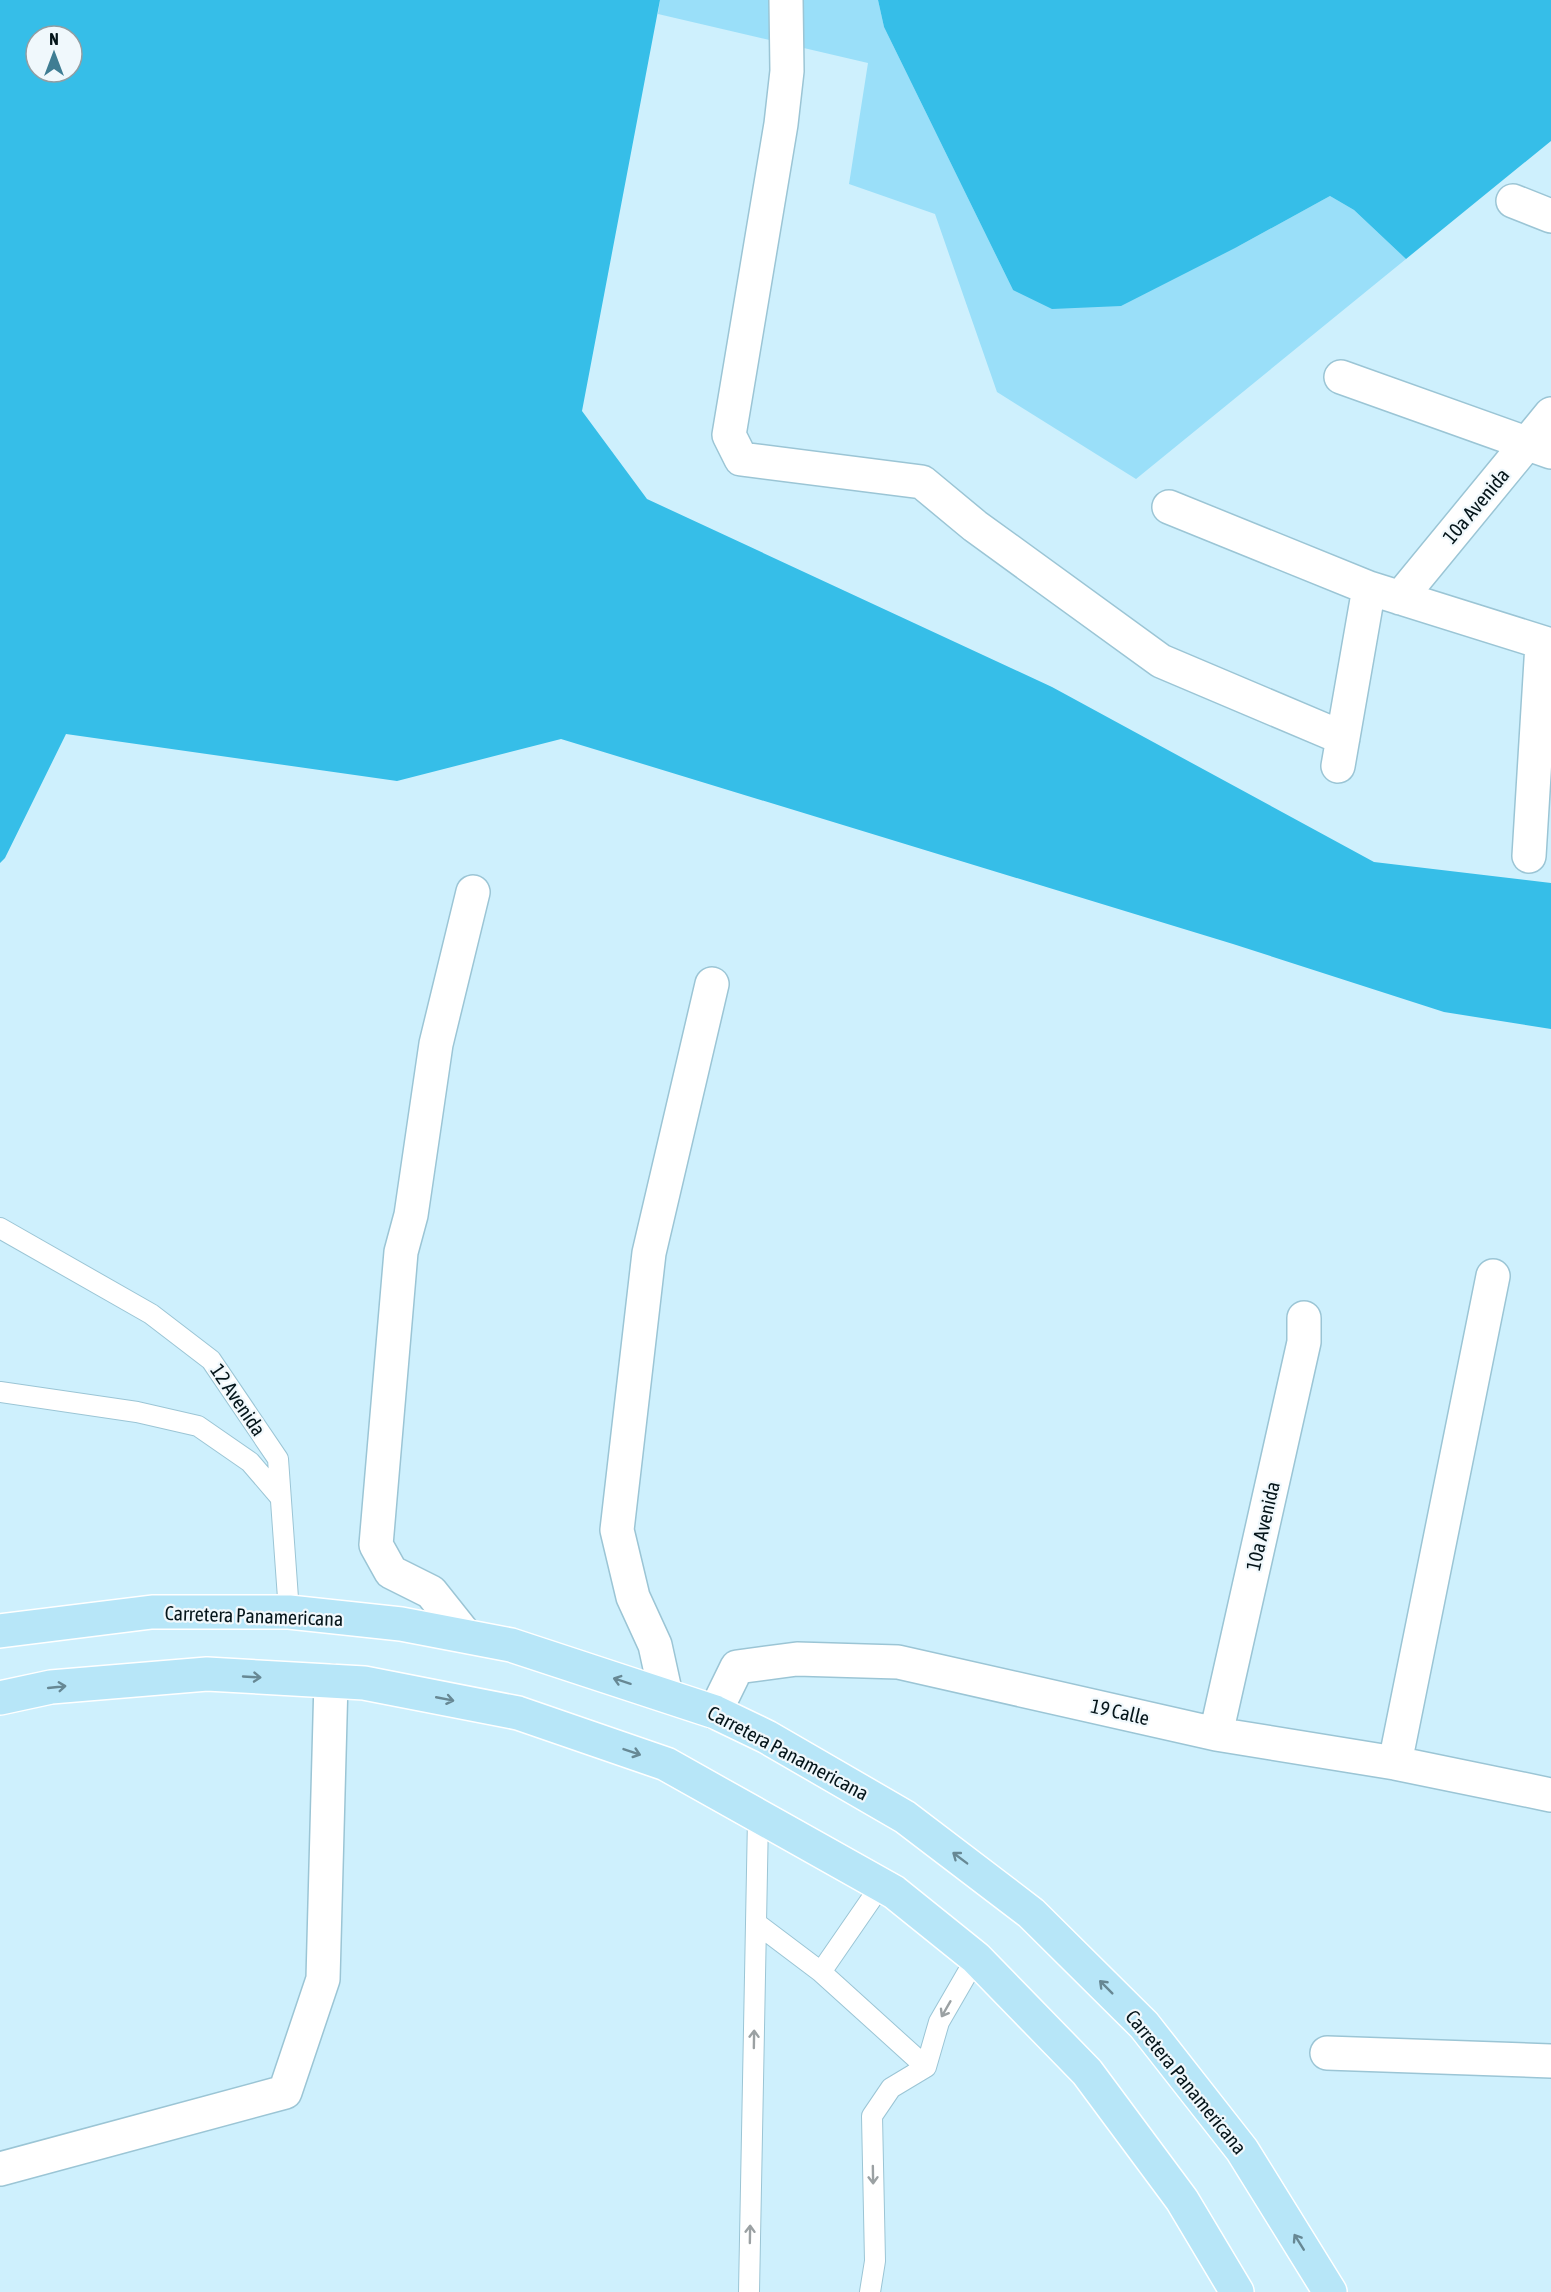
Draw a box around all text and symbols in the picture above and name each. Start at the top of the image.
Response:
north arrow [24,24,84,84]
text: N [49,30,59,48]
street label: 10a Avenida [1438,463,1514,548]
street label: 12 Avenida [206,1359,271,1440]
street label: 10a Avenida [1241,1479,1284,1573]
street label: Carretera Panamericana [164,1601,344,1630]
one-way arrow [241,1671,261,1682]
one-way arrow [613,1675,632,1686]
one-way arrow [47,1681,67,1692]
one-way arrow [435,1694,454,1705]
street label: 19 Calle [1089,1694,1152,1729]
street label: Carretera Panamericana [704,1700,873,1805]
one-way arrow [622,1747,641,1758]
one-way arrow [952,1852,968,1865]
one-way arrow [1099,1980,1114,1994]
one-way arrow [940,2000,952,2017]
street label: Carretera Panamericana [1121,2005,1252,2158]
one-way arrow [748,2029,760,2049]
one-way arrow [867,2164,879,2184]
one-way arrow [744,2224,756,2244]
one-way arrow [1292,2234,1304,2251]

